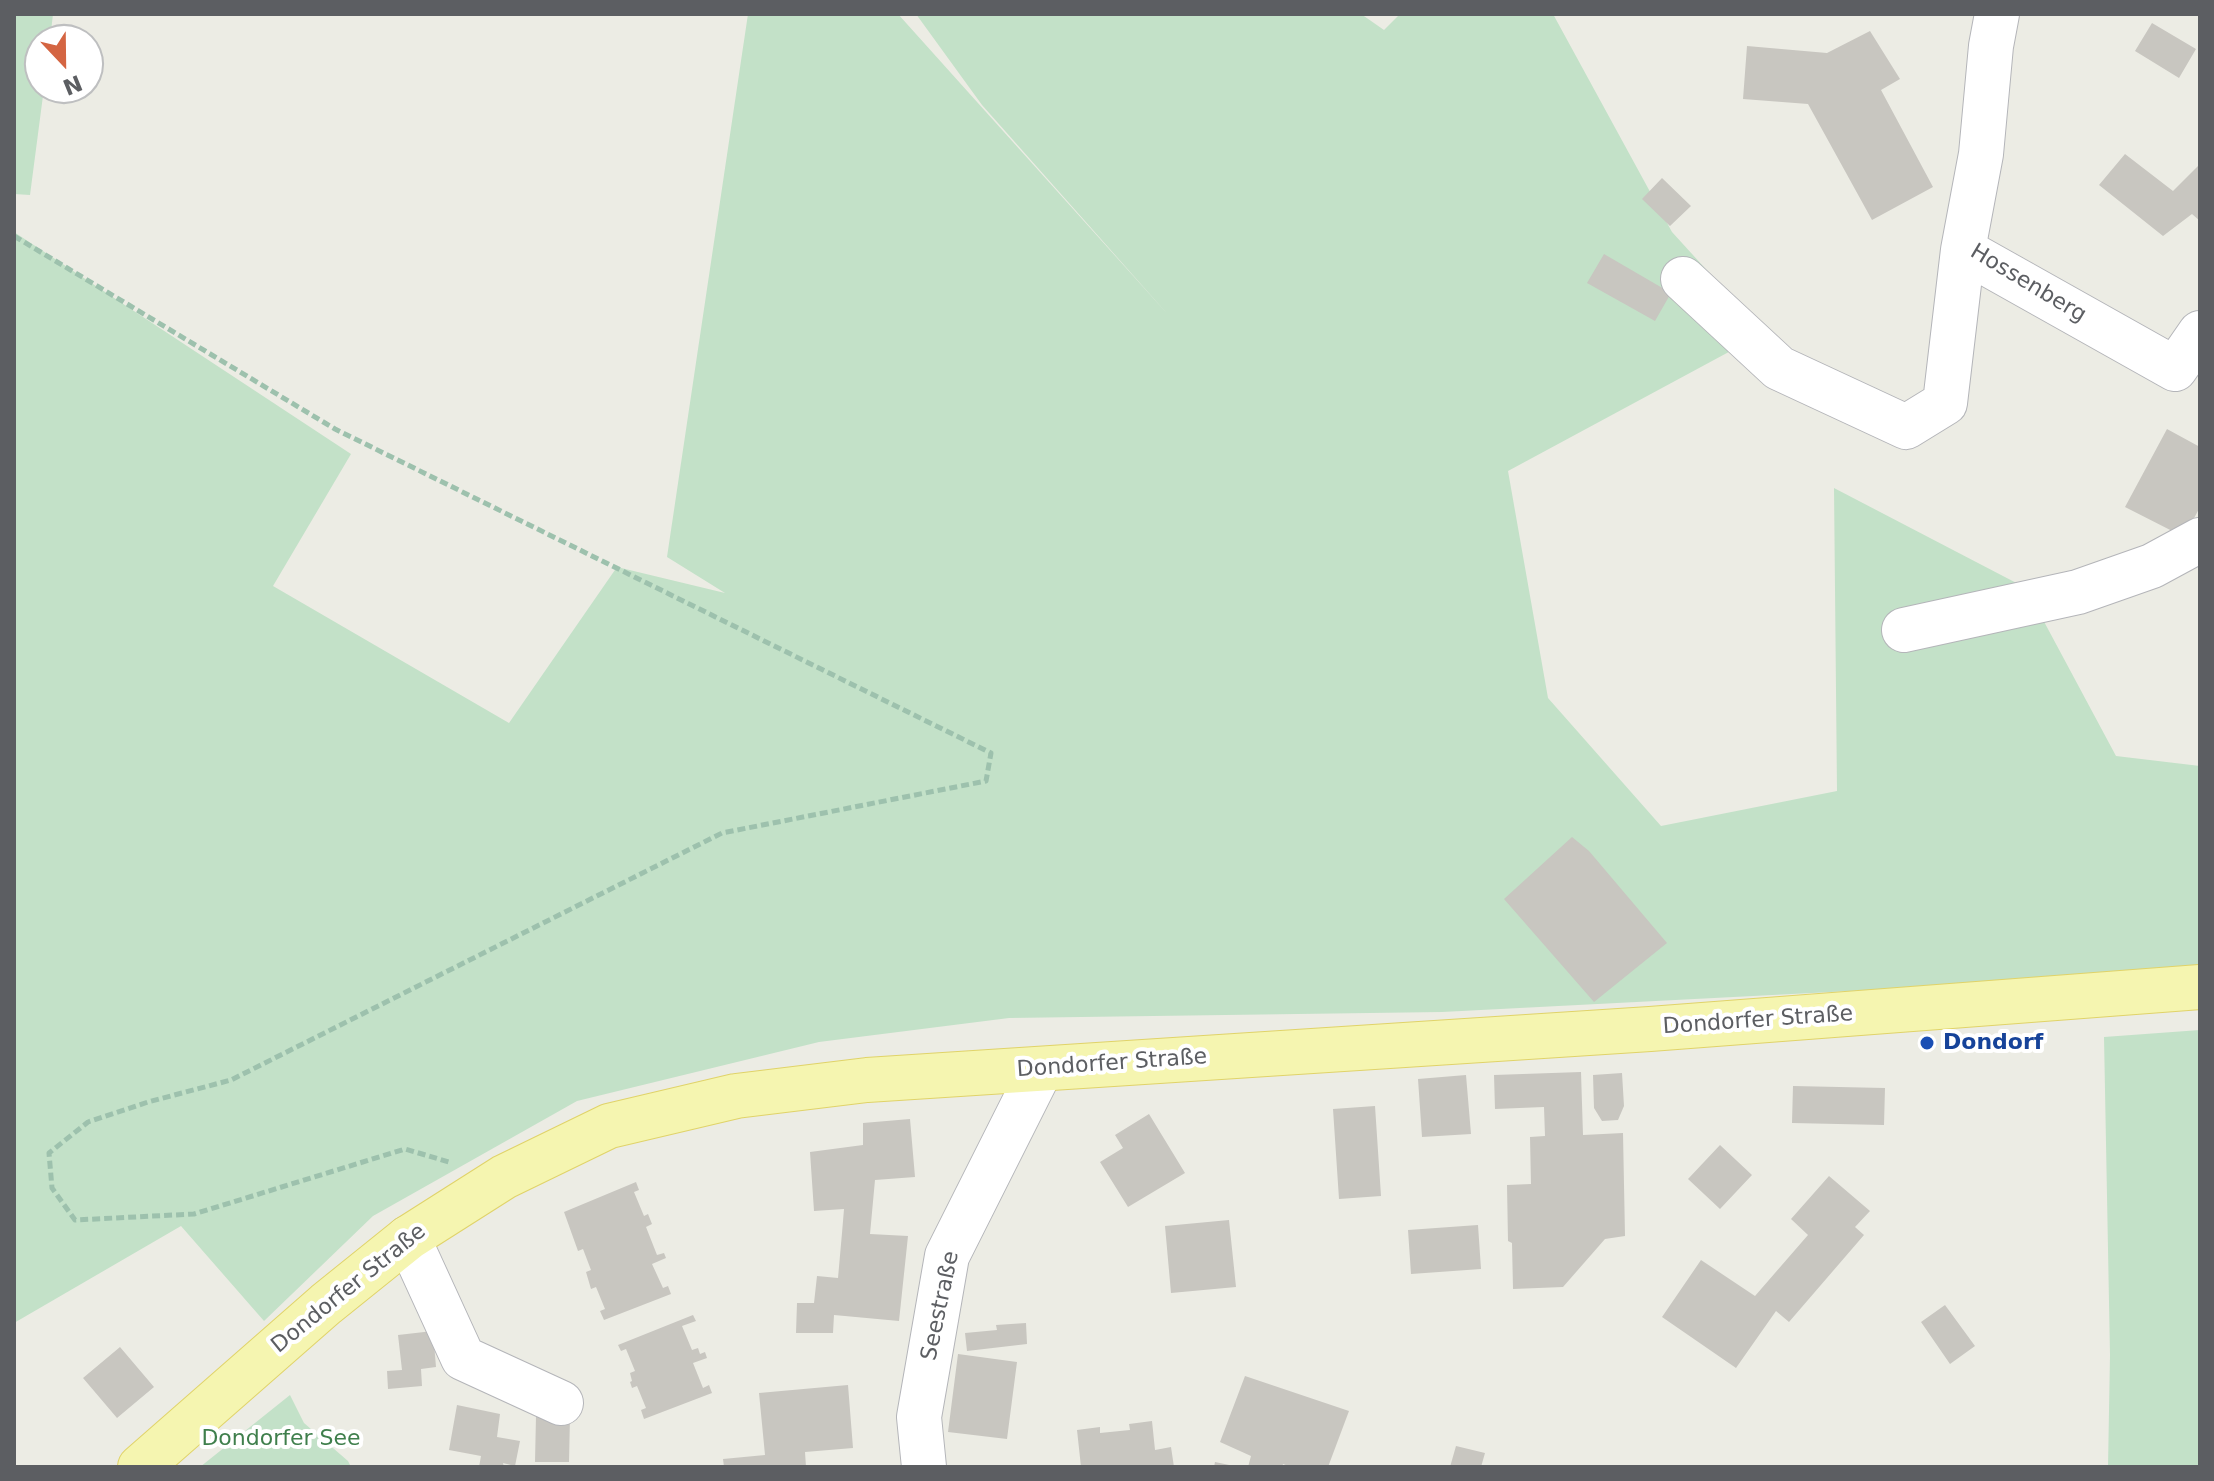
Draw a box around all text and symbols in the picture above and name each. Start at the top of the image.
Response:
north arrow [24,24,104,104]
text: N [59,70,86,100]
street label: Hossenberg [1965,239,2091,329]
street label: Dondorfer Straße [1662,1001,1854,1041]
place label: Dondorf [1943,1030,2043,1056]
marker: Dondorf [1918,1034,1936,1052]
street label: Dondorfer Straße [1016,1044,1208,1084]
street label: Dondorfer Straße [267,1219,431,1359]
street label: Seestraße [917,1249,965,1363]
park label: Dondorfer See [201,1426,361,1452]

